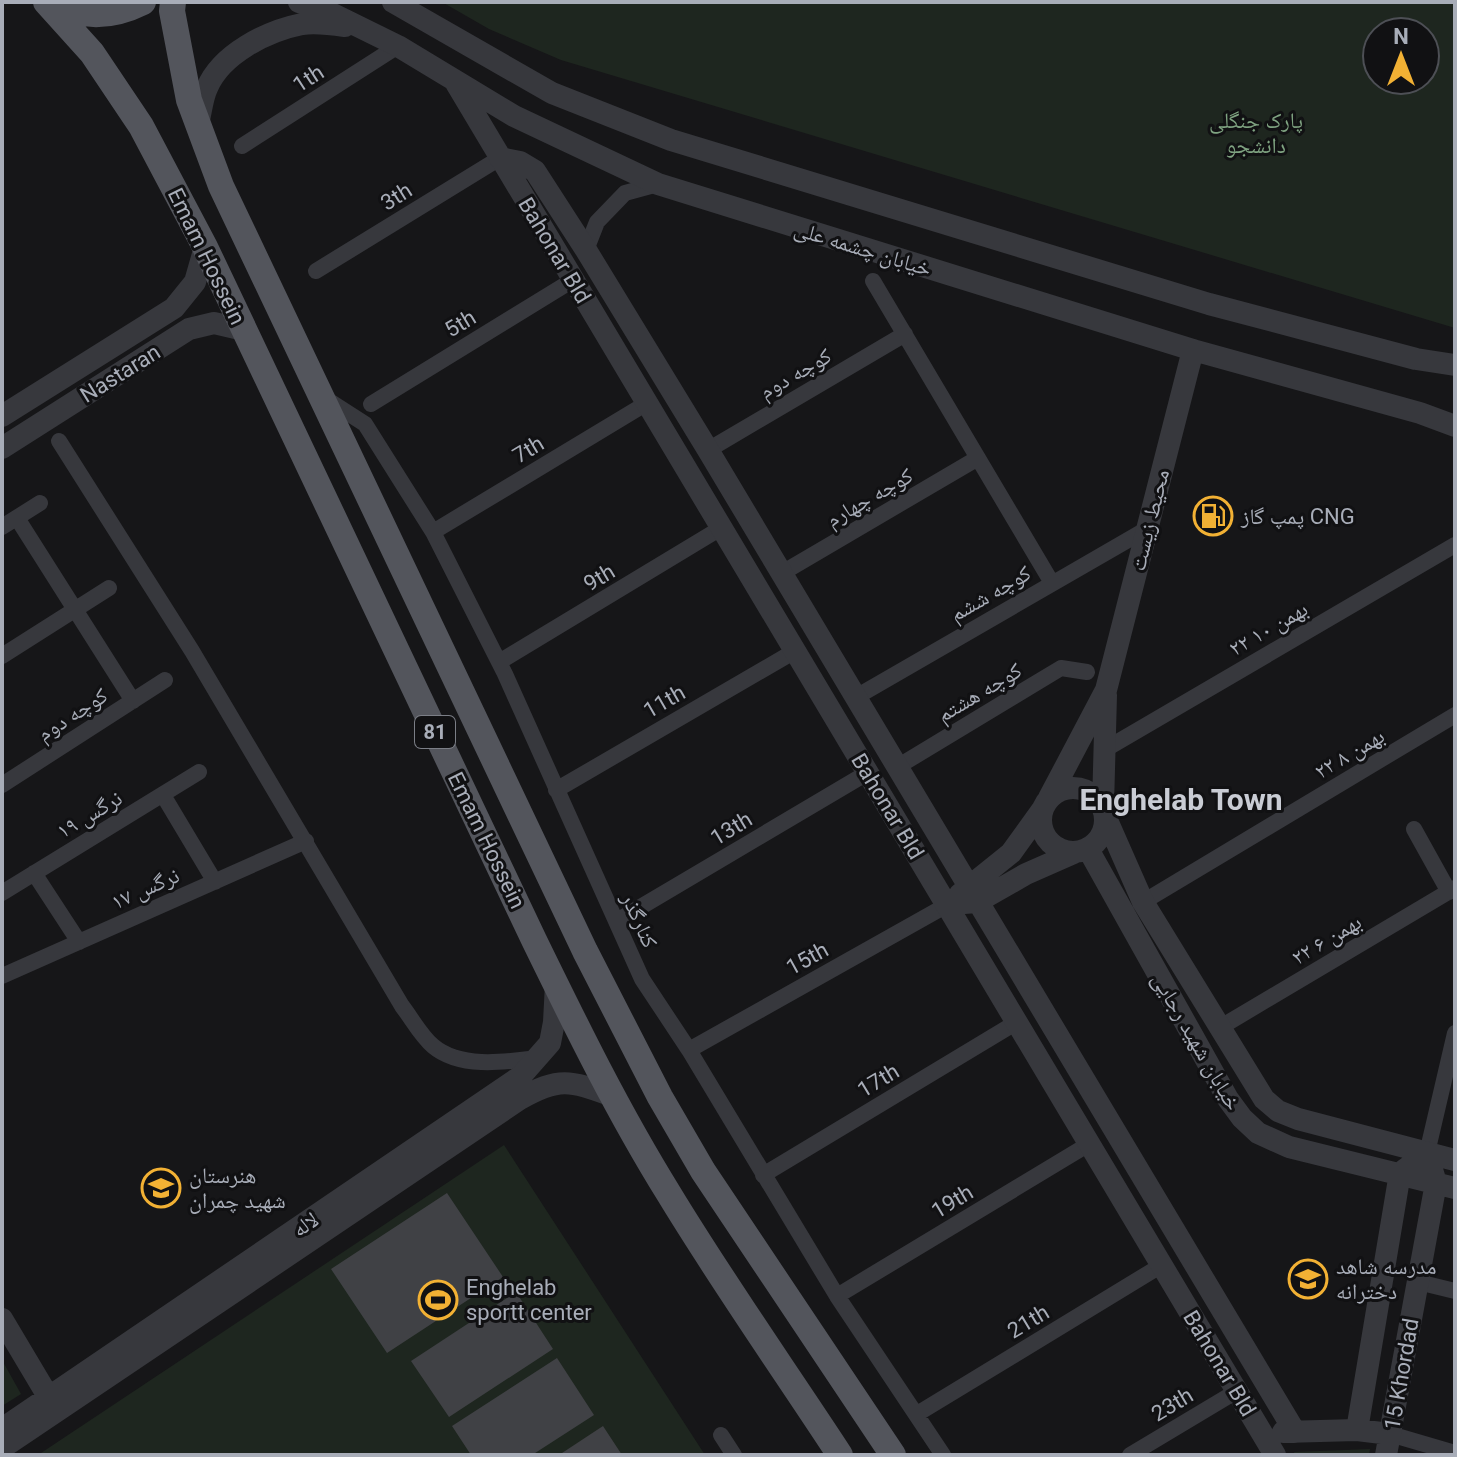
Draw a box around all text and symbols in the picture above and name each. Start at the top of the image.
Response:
north arrow [1361,16,1441,96]
text: N [1393,24,1409,49]
street label: 1th [288,59,328,98]
park label: پارک جنگلی دانشجو [1209,108,1303,158]
street label: 3th [376,177,416,215]
street label: Emam Hossein [163,184,250,328]
street label: Bahonar Bld [513,193,596,308]
street label: خیابان چشمه علی [791,216,934,282]
street label: 5th [440,305,480,342]
street label: Nastaran [76,339,165,408]
street label: کوچه دوم [755,343,837,406]
street label: 7th [508,431,548,468]
street label: کوچه چهارم [821,463,918,534]
street label: محیط زیست [1125,467,1174,573]
fuel station icon: پمپ گاز CNG [1192,495,1234,537]
place label: پمپ گاز CNG [1240,504,1355,530]
street label: 9th [579,559,619,596]
street label: کوچه ششم [945,560,1036,628]
street label: ۲۲ بهمن ۱۰ [1224,596,1313,662]
street label: کوچه هشتم [932,657,1027,729]
street label: 11th [639,680,690,723]
street label: کوچه دوم [32,682,113,748]
road number: 81 [415,716,455,748]
street label: ۲۲ بهمن ۸ [1310,723,1389,785]
street label: Bahonar Bld [846,749,929,864]
street label: Emam Hossein [443,768,530,912]
district label: Enghelab Town [1079,782,1283,817]
street label: نرگس ۱۹ [52,785,127,844]
street label: 13th [706,806,757,850]
street label: نرگس ۱۷ [107,862,183,915]
street label: کنارگذر [616,888,663,952]
street label: ۲۲ بهمن ۶ [1287,909,1366,971]
street label: 15th [782,937,833,980]
street label: خیابان شهید رجایی [1146,968,1246,1115]
street label: 17th [853,1058,904,1102]
place label: هنرستان شهید چمران [189,1163,286,1214]
school or university icon: هنرستان شهید چمران [140,1167,182,1209]
street label: 19th [927,1179,978,1223]
street label: لاله [288,1207,323,1242]
place label: مدرسه شاهد دخترانه [1336,1254,1436,1304]
school or university icon: مدرسه شاهد دخترانه [1287,1258,1329,1300]
place label: Enghelab sportt center [466,1275,592,1325]
sports icon: Enghelab sportt center [417,1279,459,1321]
street label: 21th [1003,1299,1054,1343]
street label: Bahonar Bld [1178,1306,1261,1421]
street label: 15 Khordad [1379,1316,1424,1432]
street label: 23th [1147,1382,1198,1426]

